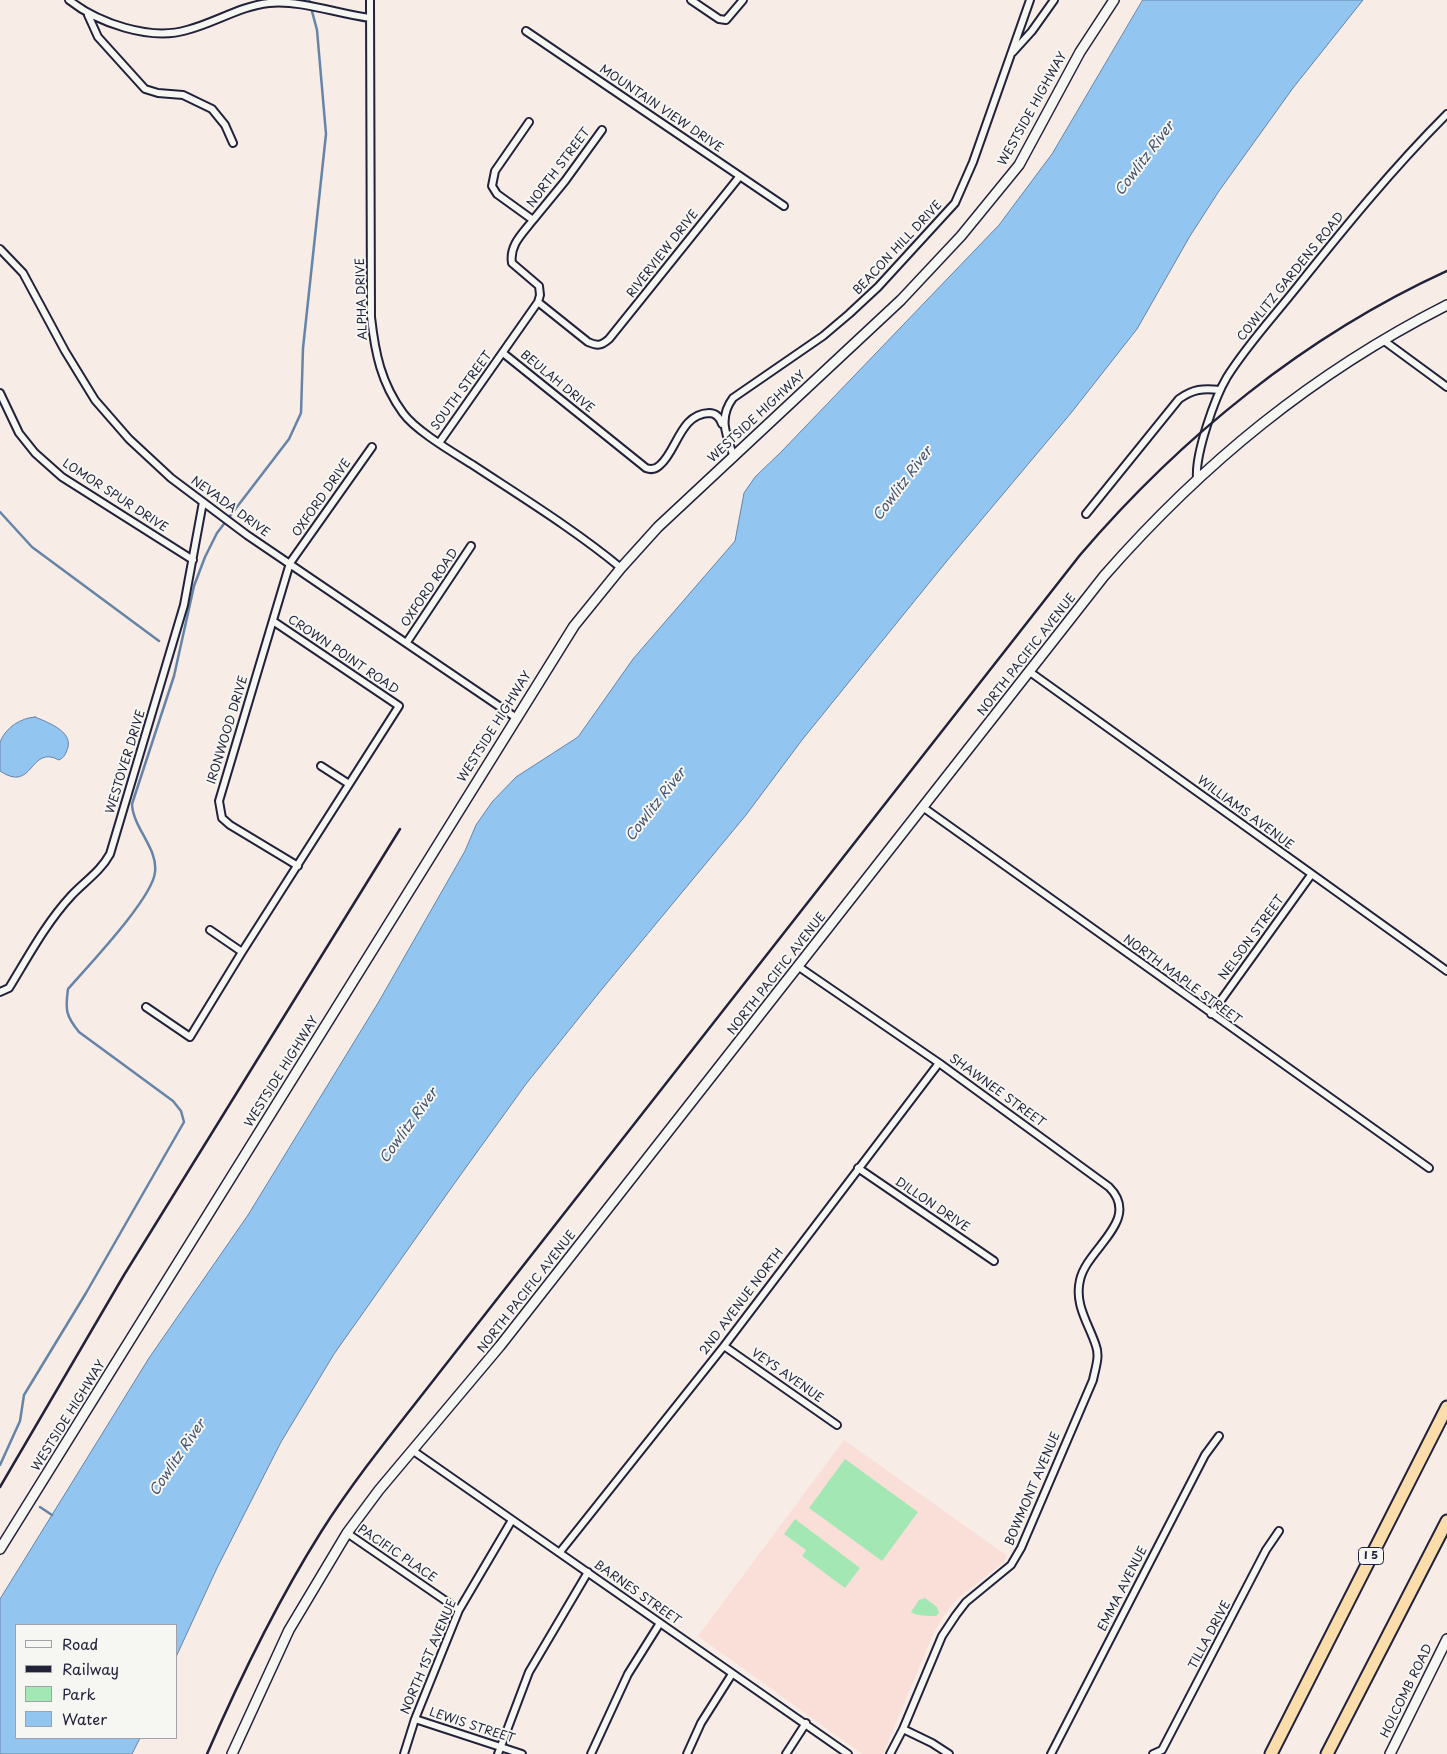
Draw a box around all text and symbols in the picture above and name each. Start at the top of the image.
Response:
street label: WESTSIDE HIGHWAY [996,50,1070,168]
street label: MOUNTAIN VIEW DRIVE [597,62,725,156]
water label: Cowlitz River [1112,119,1178,199]
street label: NORTH STREET [524,125,594,211]
street label: BEACON HILL DRIVE [851,198,945,298]
street label: RIVERVIEW DRIVE [624,207,702,301]
street label: COWLITZ GARDENS ROAD [1235,210,1347,344]
street label: ALPHA DRIVE [353,258,371,340]
street label: BEULAH DRIVE [517,348,597,416]
street label: SOUTH STREET [429,349,495,433]
street label: WESTSIDE HIGHWAY [705,368,809,466]
water label: Cowlitz River [870,444,936,524]
street label: OXFORD DRIVE [290,456,354,540]
street label: LOMOR SPUR DRIVE [60,457,170,535]
street label: NEVADA DRIVE [188,474,272,540]
street label: OXFORD ROAD [399,546,461,630]
street label: NORTH PACIFIC AVENUE [975,591,1079,719]
street label: CROWN POINT ROAD [285,613,401,697]
street label: WESTSIDE HIGHWAY [455,669,535,785]
street label: IRONWOOD DRIVE [205,674,251,786]
street label: WESTOVER DRIVE [103,708,149,816]
water label: Cowlitz River [622,765,690,845]
street label: WILLIAMS AVENUE [1194,773,1296,853]
street label: NELSON STREET [1216,893,1288,983]
street label: NORTH PACIFIC AVENUE [725,910,829,1038]
street label: NORTH MAPLE STREET [1120,932,1244,1028]
street label: WESTSIDE HIGHWAY [242,1014,322,1130]
street label: SHAWNEE STREET [946,1051,1048,1131]
water label: Cowlitz River [376,1085,442,1167]
street label: DILLON DRIVE [892,1175,972,1235]
street label: NORTH PACIFIC AVENUE [475,1228,579,1356]
street label: 2ND AVENUE NORTH [697,1246,787,1358]
street label: VEYS AVENUE [748,1346,826,1406]
street label: WESTSIDE HIGHWAY [29,1358,109,1474]
water label: Cowlitz River [146,1417,210,1499]
street label: BOWMONT AVENUE [1003,1430,1063,1548]
street label: PACIFIC PLACE [355,1522,439,1586]
street label: EMMA AVENUE [1095,1544,1151,1634]
road number: I 5 [1358,1548,1384,1564]
street label: BARNES STREET [591,1558,683,1628]
street label: NORTH 1ST AVENUE [398,1597,460,1717]
street label: TILLA DRIVE [1186,1598,1234,1672]
legend [15,1624,178,1739]
text: Road [62,1632,98,1655]
street label: HOLCOMB ROAD [1378,1642,1436,1740]
text: Railway [62,1657,119,1680]
text: Park [62,1682,96,1705]
street label: LEWIS STREET [427,1705,517,1747]
text: Water [62,1707,107,1730]

